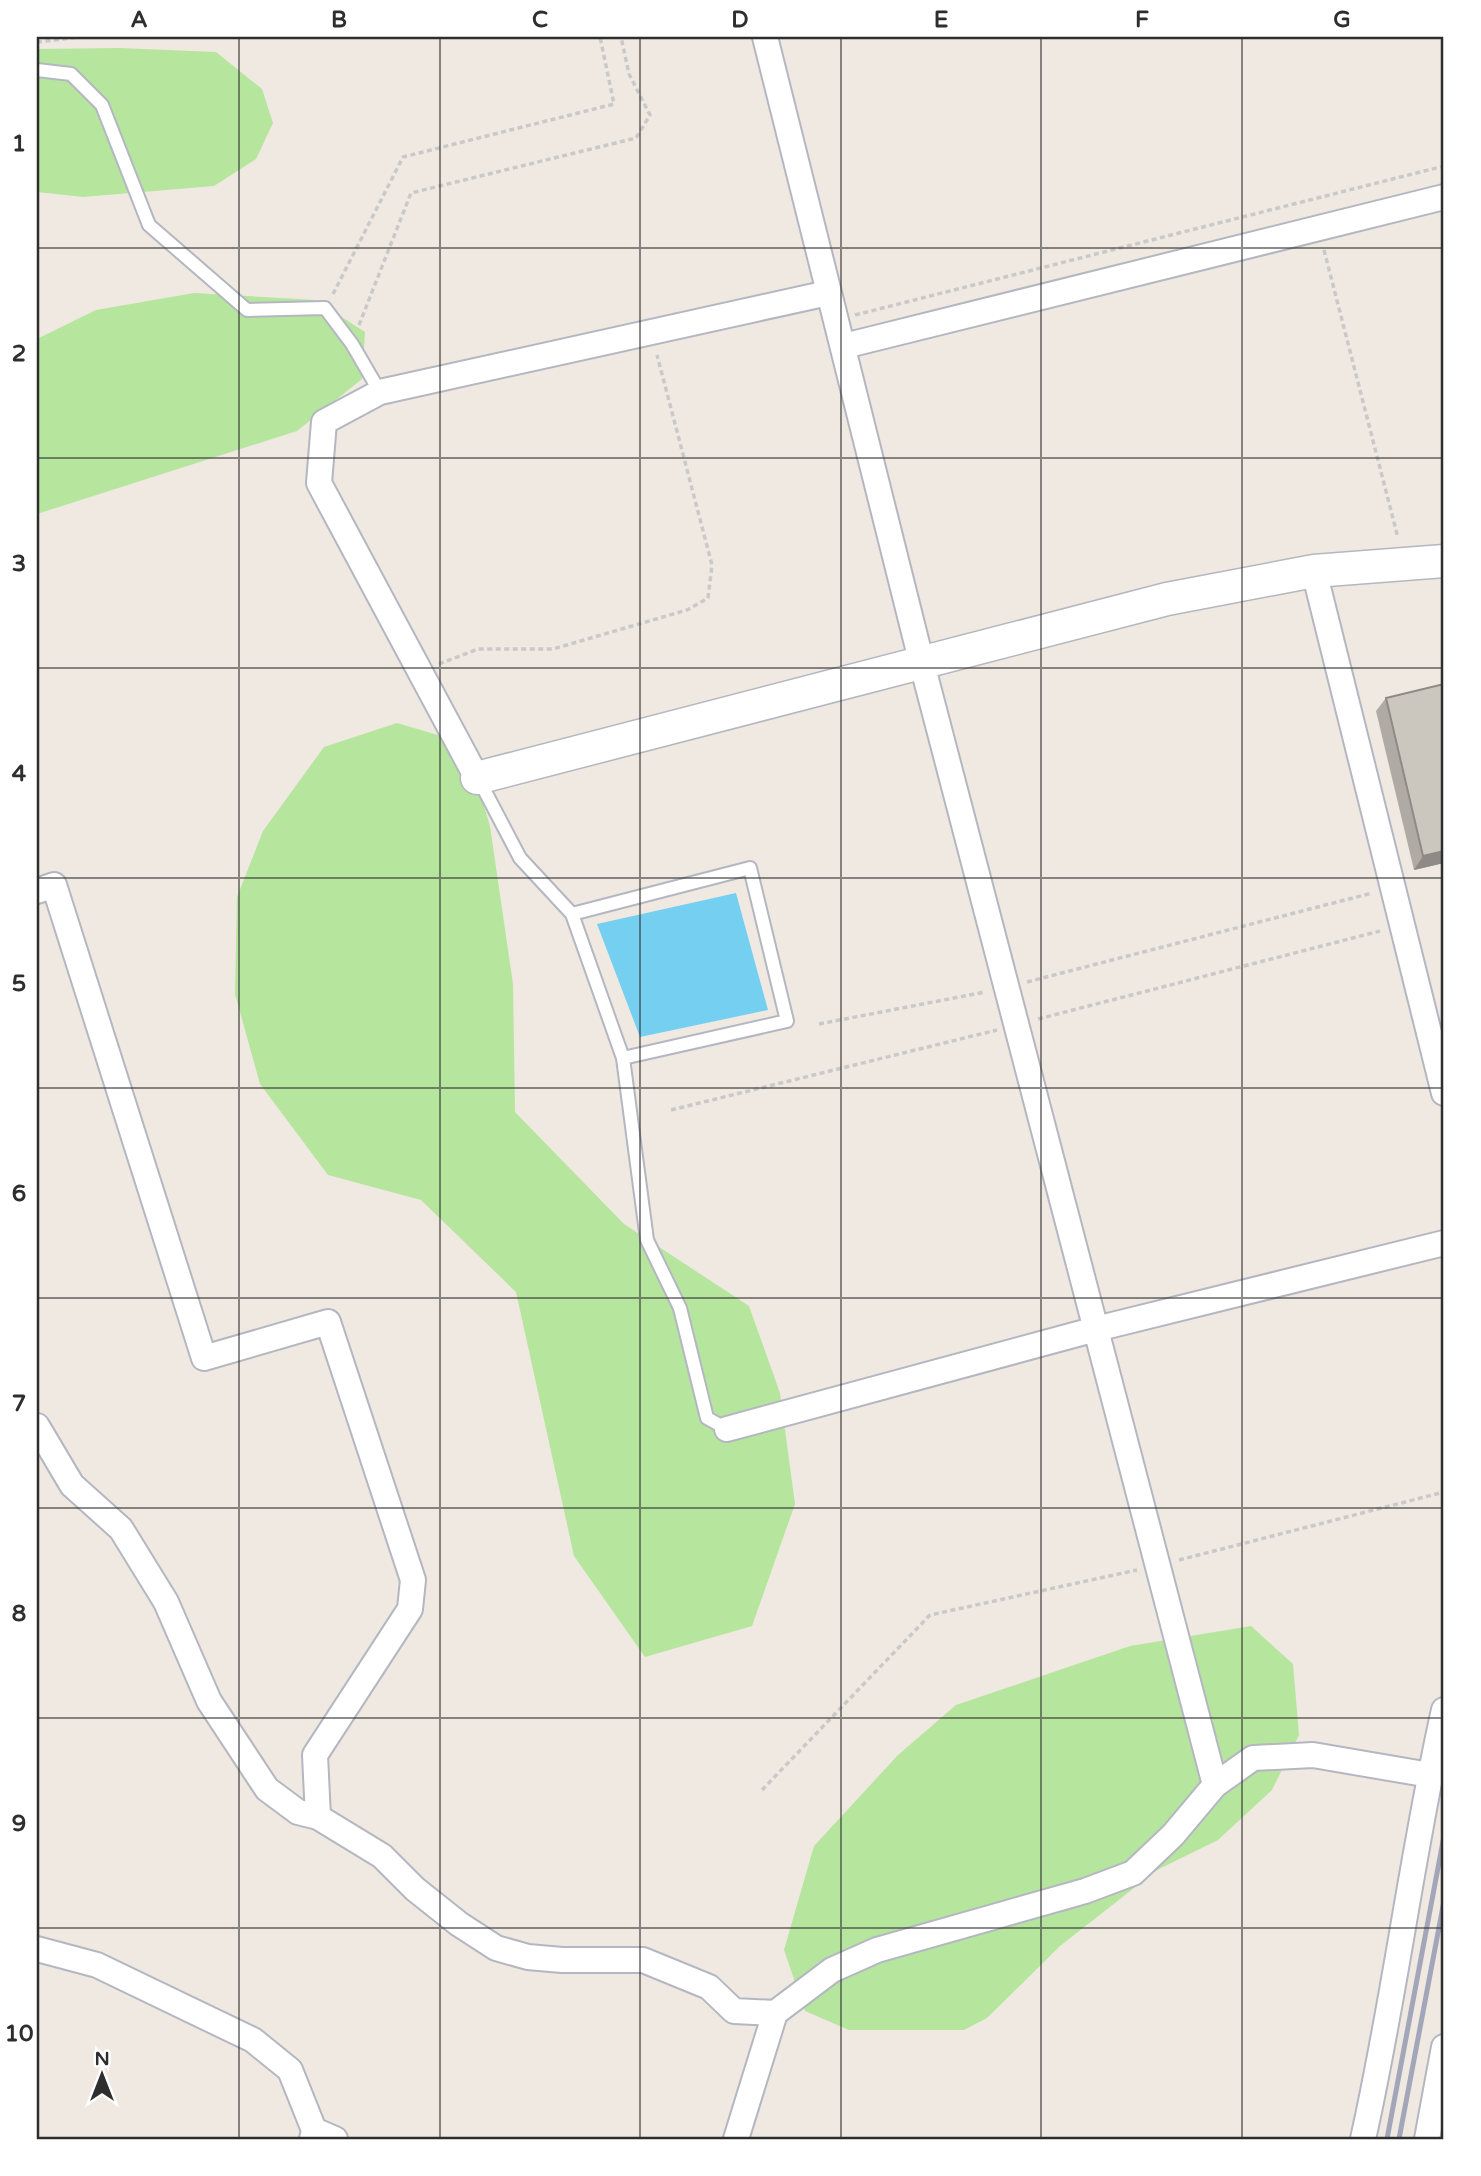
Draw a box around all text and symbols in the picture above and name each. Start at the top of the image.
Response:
text: A [130,6,148,34]
text: B [331,6,347,34]
text: C [532,6,548,34]
text: D [731,6,749,34]
text: E [934,6,948,34]
text: F [1135,6,1149,34]
text: G [1333,6,1351,34]
text: 1 [12,130,26,158]
text: 2 [12,340,26,368]
text: 3 [12,550,26,578]
text: 4 [12,760,27,788]
text: 5 [12,970,26,998]
text: 6 [12,1180,26,1208]
text: 7 [12,1390,26,1418]
text: 8 [12,1600,26,1628]
text: 9 [12,1810,26,1838]
text: 10 [5,2020,33,2048]
north arrow [66,2039,136,2110]
text: N [94,2048,110,2070]

